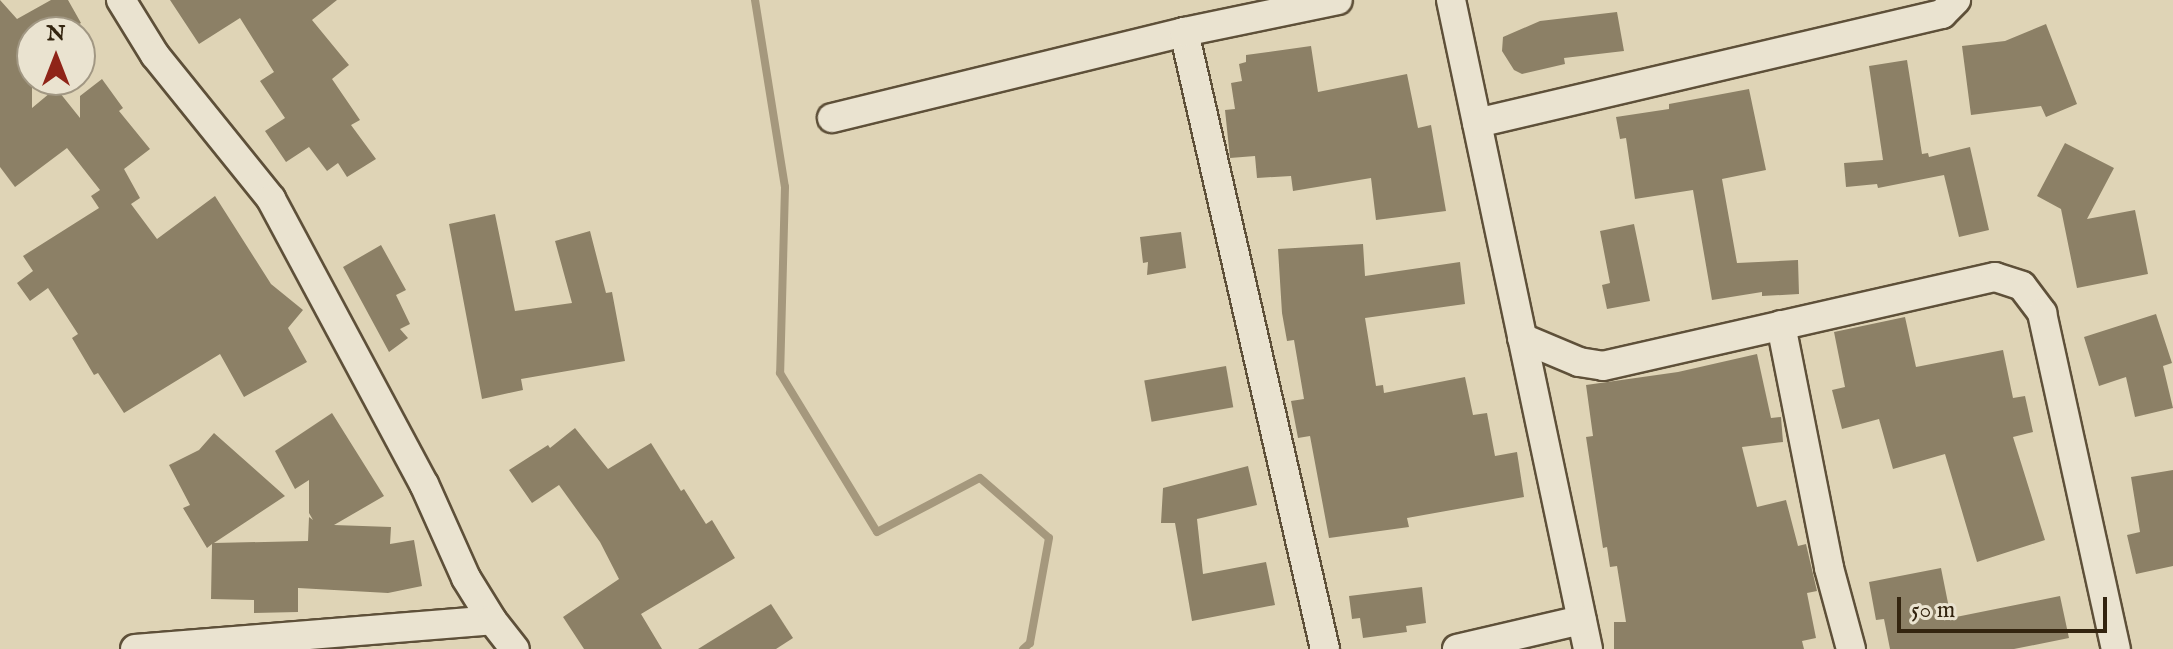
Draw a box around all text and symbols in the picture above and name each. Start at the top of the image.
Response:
north arrow [16,16,96,96]
text: N [46,20,66,48]
scale bar [1901,581,2111,631]
text: 50 m [1911,595,1955,626]

